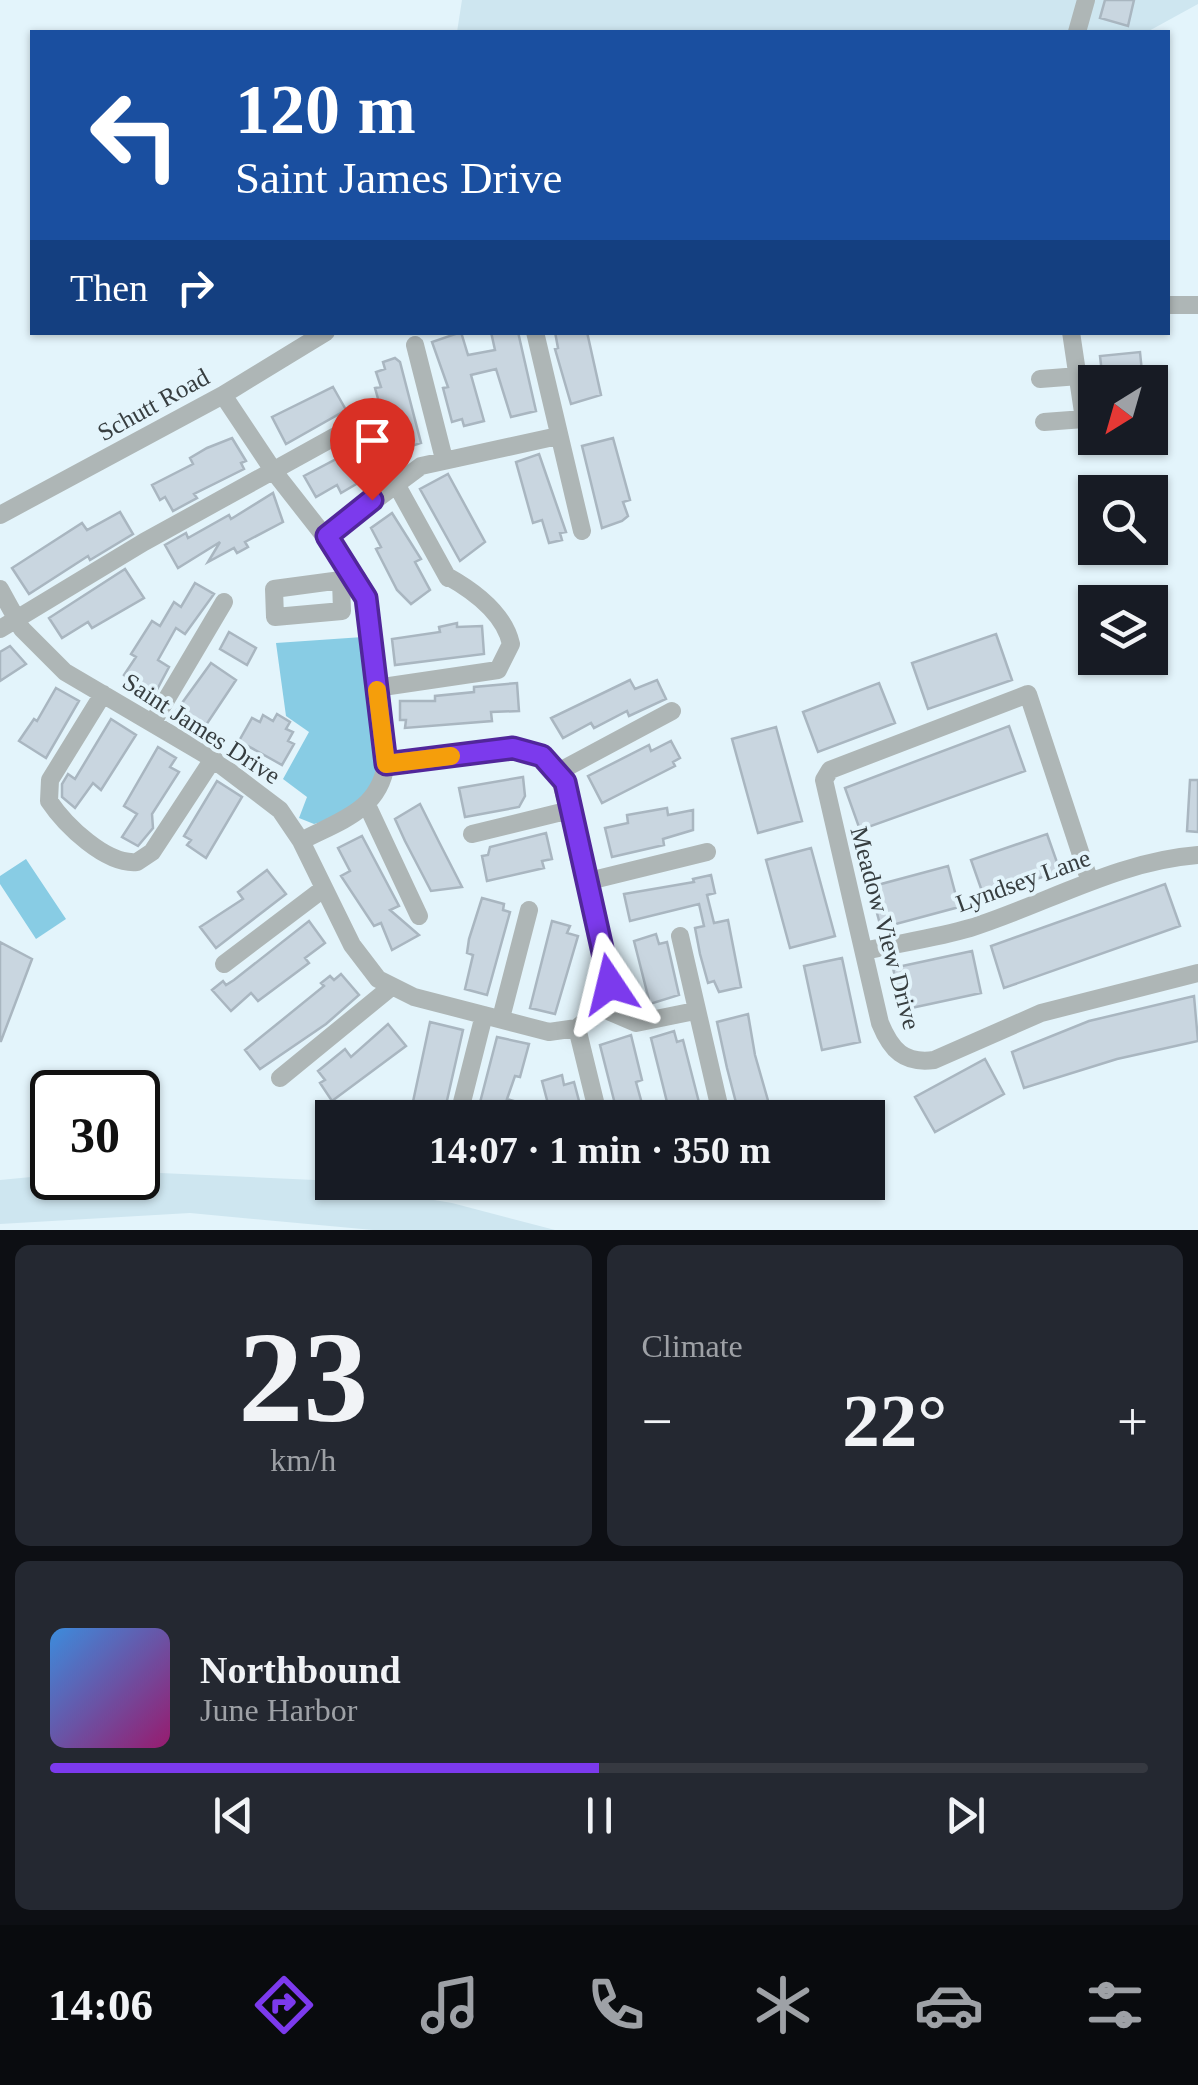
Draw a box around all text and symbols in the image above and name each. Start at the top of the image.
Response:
icon: left [70,70,200,200]
text: 120 m [235,71,416,148]
text: Saint James Drive [235,153,562,203]
icon: right [168,260,223,315]
text: Then [70,267,148,309]
street label: Schutt Road [93,363,214,446]
north arrow [1078,365,1168,455]
map controls [1078,365,1168,675]
pin [330,398,415,501]
icon: arrive [345,413,400,468]
button: search [1078,475,1168,565]
button: layers [1078,585,1168,675]
street label: Saint James Drive [118,668,285,789]
street label: Meadow View Drive [845,824,926,1033]
street label: Lyndsey Lane [952,844,1094,917]
position arrow [558,932,662,1036]
speed limit sign: 30 [30,1070,160,1200]
text: 14:07 · 1 min · 350 m [429,1129,771,1171]
text: 23 [238,1305,368,1449]
text: Climate [642,1328,743,1364]
text: 22° [842,1379,947,1462]
text: − [642,1391,673,1452]
text: + [1117,1391,1148,1452]
text: km/h [270,1442,336,1478]
text: Northbound [200,1649,401,1691]
text: June Harbor [200,1692,357,1728]
icon: previous [206,1788,261,1843]
icon: pause [572,1788,627,1843]
icon: next [938,1788,993,1843]
icon: directions [249,1970,319,2040]
icon: music [415,1970,485,2040]
icon: phone [581,1970,651,2040]
icon: climate [748,1970,818,2040]
icon: car [914,1970,984,2040]
icon: filters [1080,1970,1150,2040]
text: 14:06 [48,1980,153,2030]

